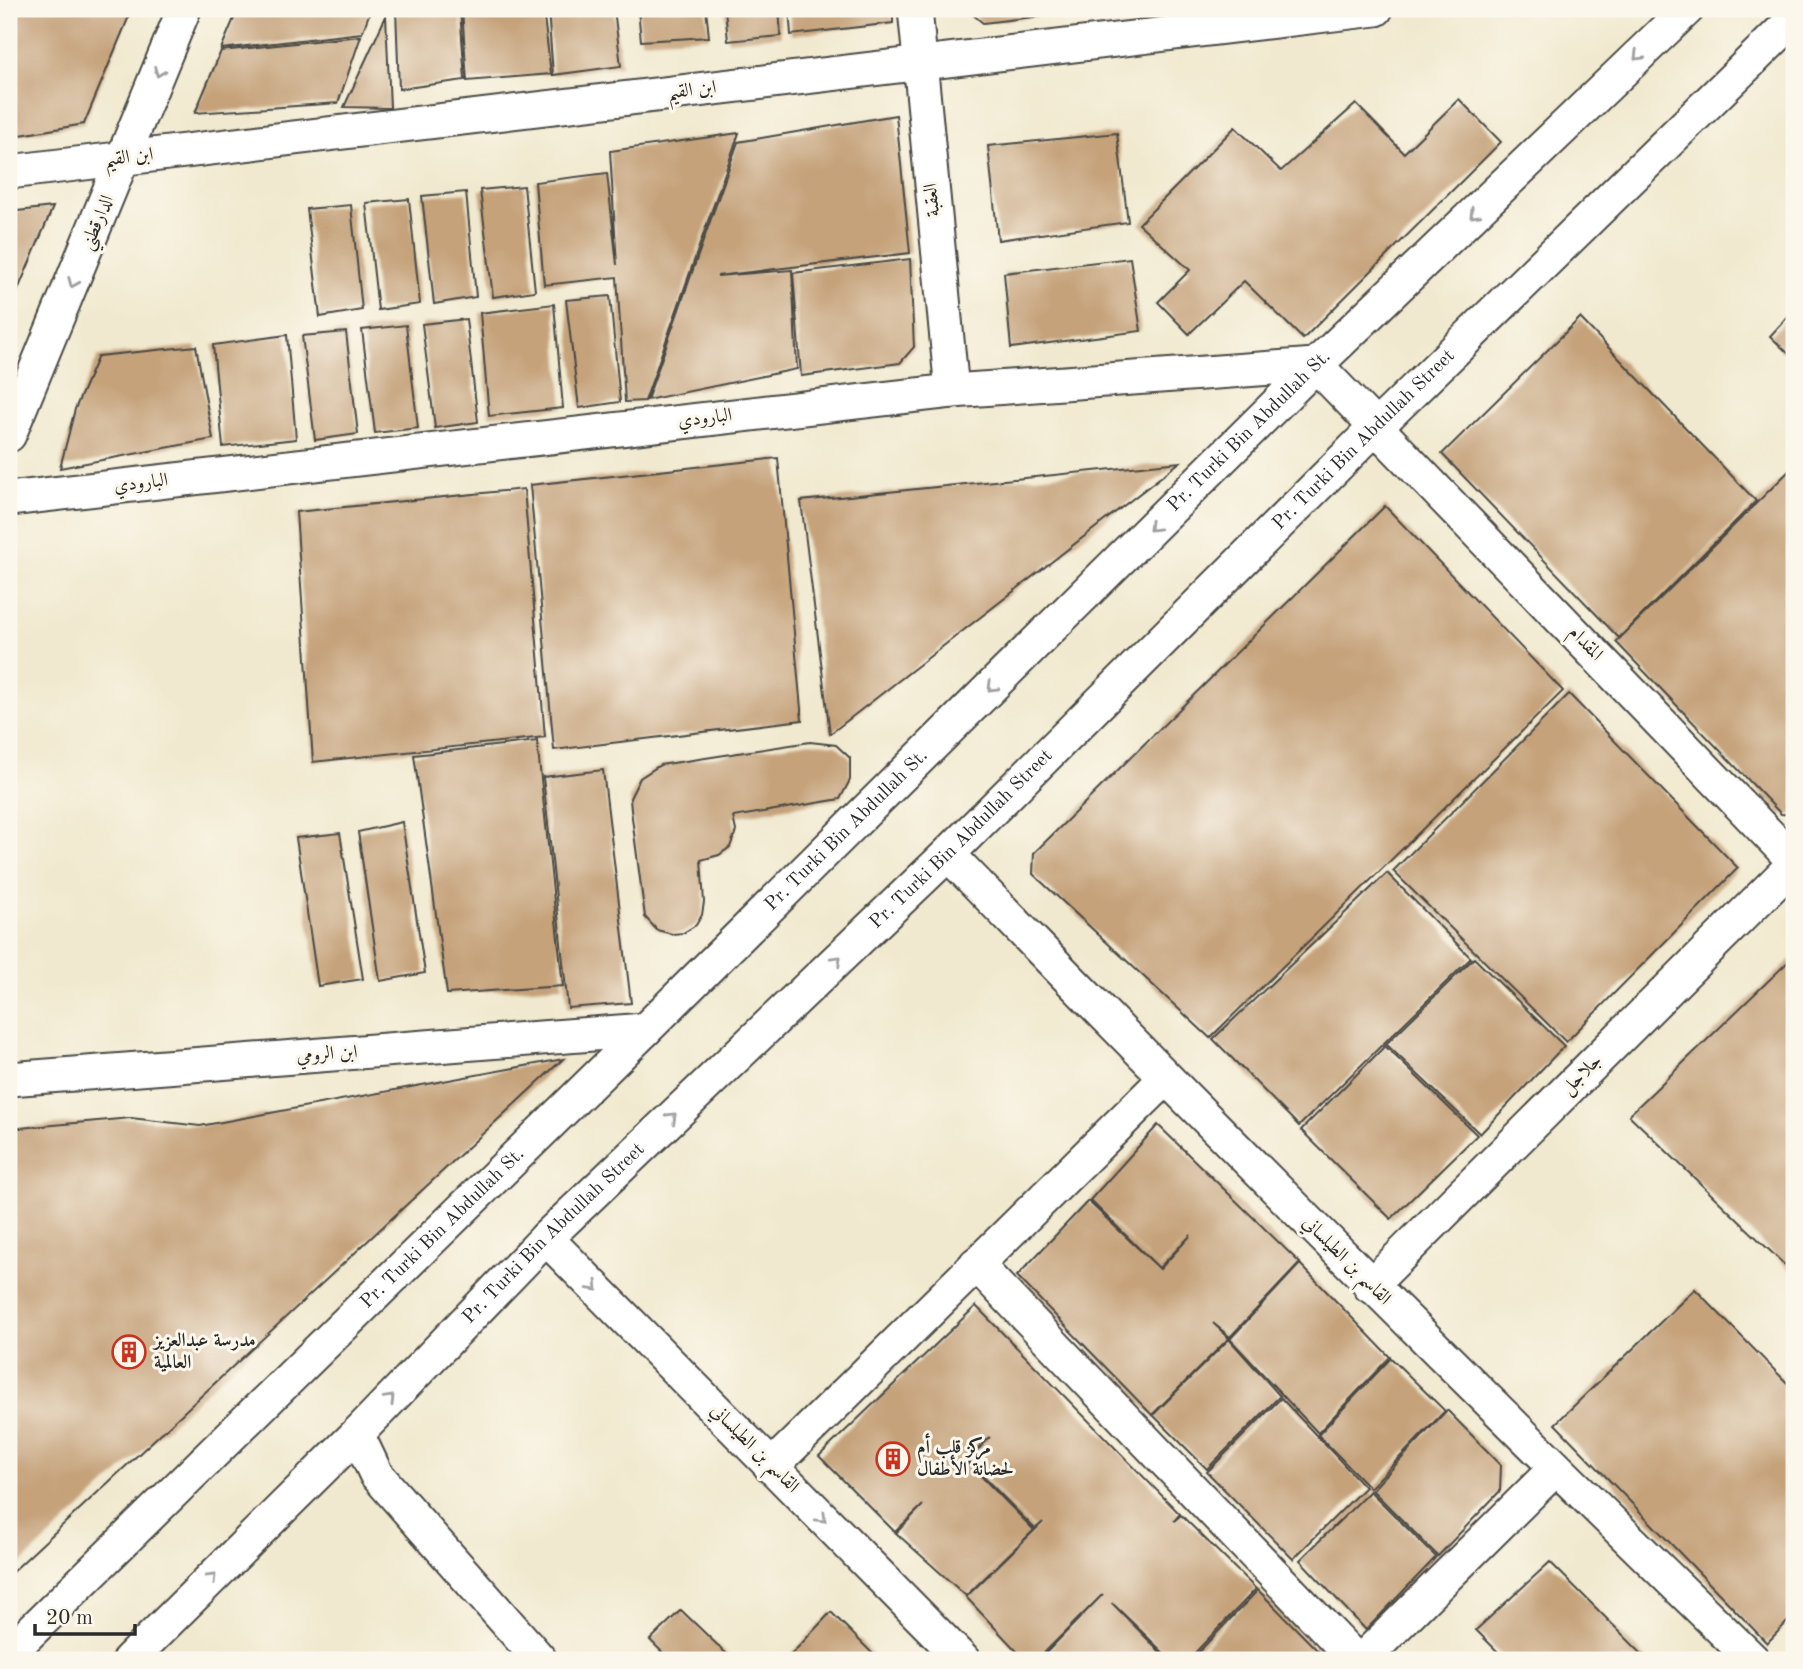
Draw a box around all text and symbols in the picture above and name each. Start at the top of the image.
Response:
one-way arrow [1633,48,1646,61]
one-way arrow [154,65,168,77]
street label: ابن القيم [667,79,718,111]
street label: ابن القيم [104,146,155,178]
street label: العقبة [922,182,944,218]
street label: الدارقطني [78,193,124,256]
one-way arrow [1469,205,1482,218]
one-way arrow [67,276,81,288]
street label: Pr. Turki Bin Abdullah Street [1269,346,1458,534]
street label: Pr. Turki Bin Abdullah St. [1164,347,1334,516]
street label: البارودي [677,406,734,436]
street label: البارودي [113,471,170,501]
one-way arrow [1149,518,1162,531]
street label: المقدام [1561,623,1606,668]
one-way arrow [987,678,1000,691]
street label: Pr. Turki Bin Abdullah St. [761,746,932,915]
street label: Pr. Turki Bin Abdullah Street [866,746,1056,933]
one-way arrow [829,955,842,968]
street label: ابن الرومي [296,1041,359,1071]
street label: جلاجل [1558,1051,1607,1100]
one-way arrow [664,1113,677,1126]
street label: Pr. Turki Bin Abdullah Street [459,1140,648,1327]
street label: Pr. Turki Bin Abdullah St. [357,1144,528,1312]
street label: القاسم بن الطيلساني [1292,1213,1394,1315]
one-way arrow [585,1278,598,1291]
place label: مدرسة عبدالعزيز العالمية [152,1331,256,1373]
building icon: مدرسة عبدالعزيز العالمية [110,1333,148,1371]
one-way arrow [382,1394,395,1407]
street label: القاسم بن الطيلساني [700,1401,802,1503]
place label: مركز قلب أم لحضانة الأطفال [917,1433,1013,1480]
building icon: مركز قلب أم لحضانة الأطفال [874,1440,912,1478]
one-way arrow [814,1510,827,1523]
one-way arrow [204,1573,217,1586]
scale bar [35,1592,135,1636]
text: 20 m [46,1608,93,1629]

